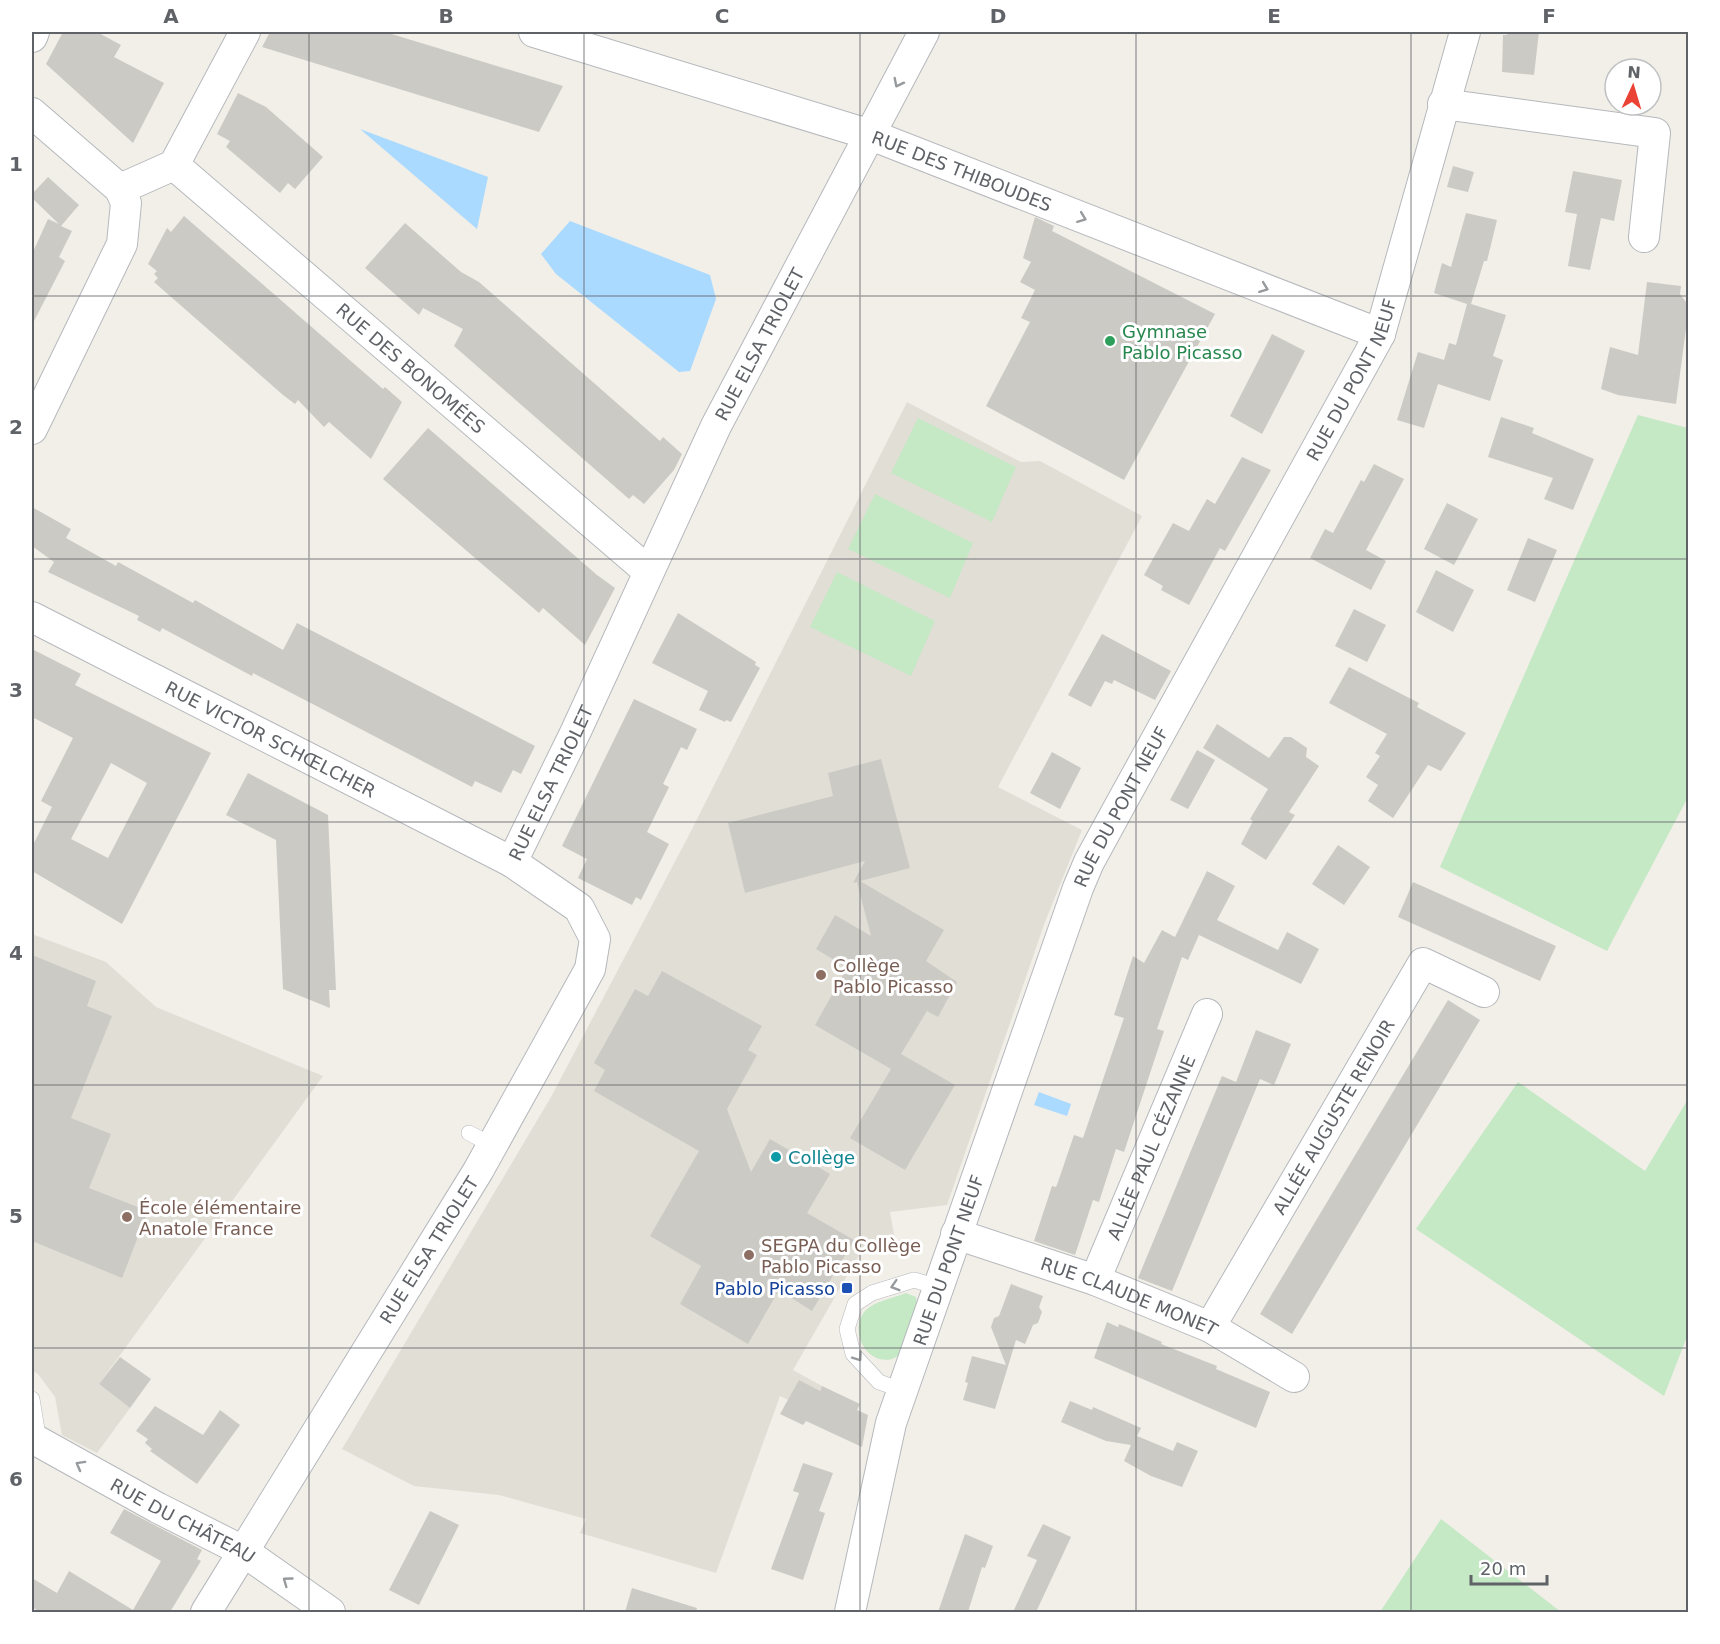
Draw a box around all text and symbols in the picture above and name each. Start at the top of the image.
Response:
text: A [163,4,179,28]
text: B [438,4,454,28]
text: C [715,4,729,28]
text: D [990,4,1006,28]
text: E [1267,4,1281,28]
text: F [1542,4,1556,28]
north arrow [1603,57,1663,117]
text: N [1627,63,1641,82]
one-way arrow [893,77,905,88]
street label: RUE DES THIBOUDES [869,126,1055,215]
text: 1 [9,152,23,176]
one-way arrow [1076,210,1087,223]
street label: RUE ELSA TRIOLET [710,263,809,424]
one-way arrow [1258,281,1269,293]
street label: RUE DU PONT NEUF [1302,296,1400,464]
street label: RUE DES BONOMÉES [332,299,489,437]
place label: Gymnase Pablo Picasso [1122,321,1242,363]
marker: Gymnase Pablo Picasso [1103,334,1117,348]
text: 2 [9,415,23,439]
street label: RUE VICTOR SCHŒLCHER [162,676,379,801]
text: 3 [9,678,23,702]
street label: RUE ELSA TRIOLET [504,701,597,864]
street label: RUE DU PONT NEUF [1069,723,1172,890]
text: 4 [9,941,23,965]
place label: Collège Pablo Picasso [833,955,953,997]
marker: Collège Pablo Picasso [814,968,828,982]
street label: ALLÉE AUGUSTE RENOIR [1268,1015,1398,1218]
street label: ALLÉE PAUL CÉZANNE [1103,1052,1199,1243]
place label: Collège [788,1147,855,1168]
marker: Collège [769,1150,783,1164]
street label: RUE ELSA TRIOLET [375,1172,483,1327]
street label: RUE DU PONT NEUF [908,1172,987,1348]
place label: École élémentaire Anatole France [139,1197,301,1239]
text: 5 [9,1204,23,1228]
marker: École élémentaire Anatole France [120,1210,134,1224]
place label: SEGPA du Collège Pablo Picasso [761,1235,921,1277]
marker: SEGPA du Collège Pablo Picasso [742,1248,756,1262]
street label: RUE CLAUDE MONET [1038,1252,1223,1340]
place label: Pablo Picasso [715,1278,835,1299]
one-way arrow [890,1279,901,1291]
marker: Pablo Picasso [840,1281,854,1295]
one-way arrow [851,1350,862,1361]
one-way arrow [76,1461,86,1472]
text: 6 [9,1467,23,1491]
street label: RUE DU CHÂTEAU [107,1473,260,1567]
scale bar [1471,1548,1548,1586]
text: 20 m [1480,1558,1526,1579]
one-way arrow [282,1578,293,1589]

